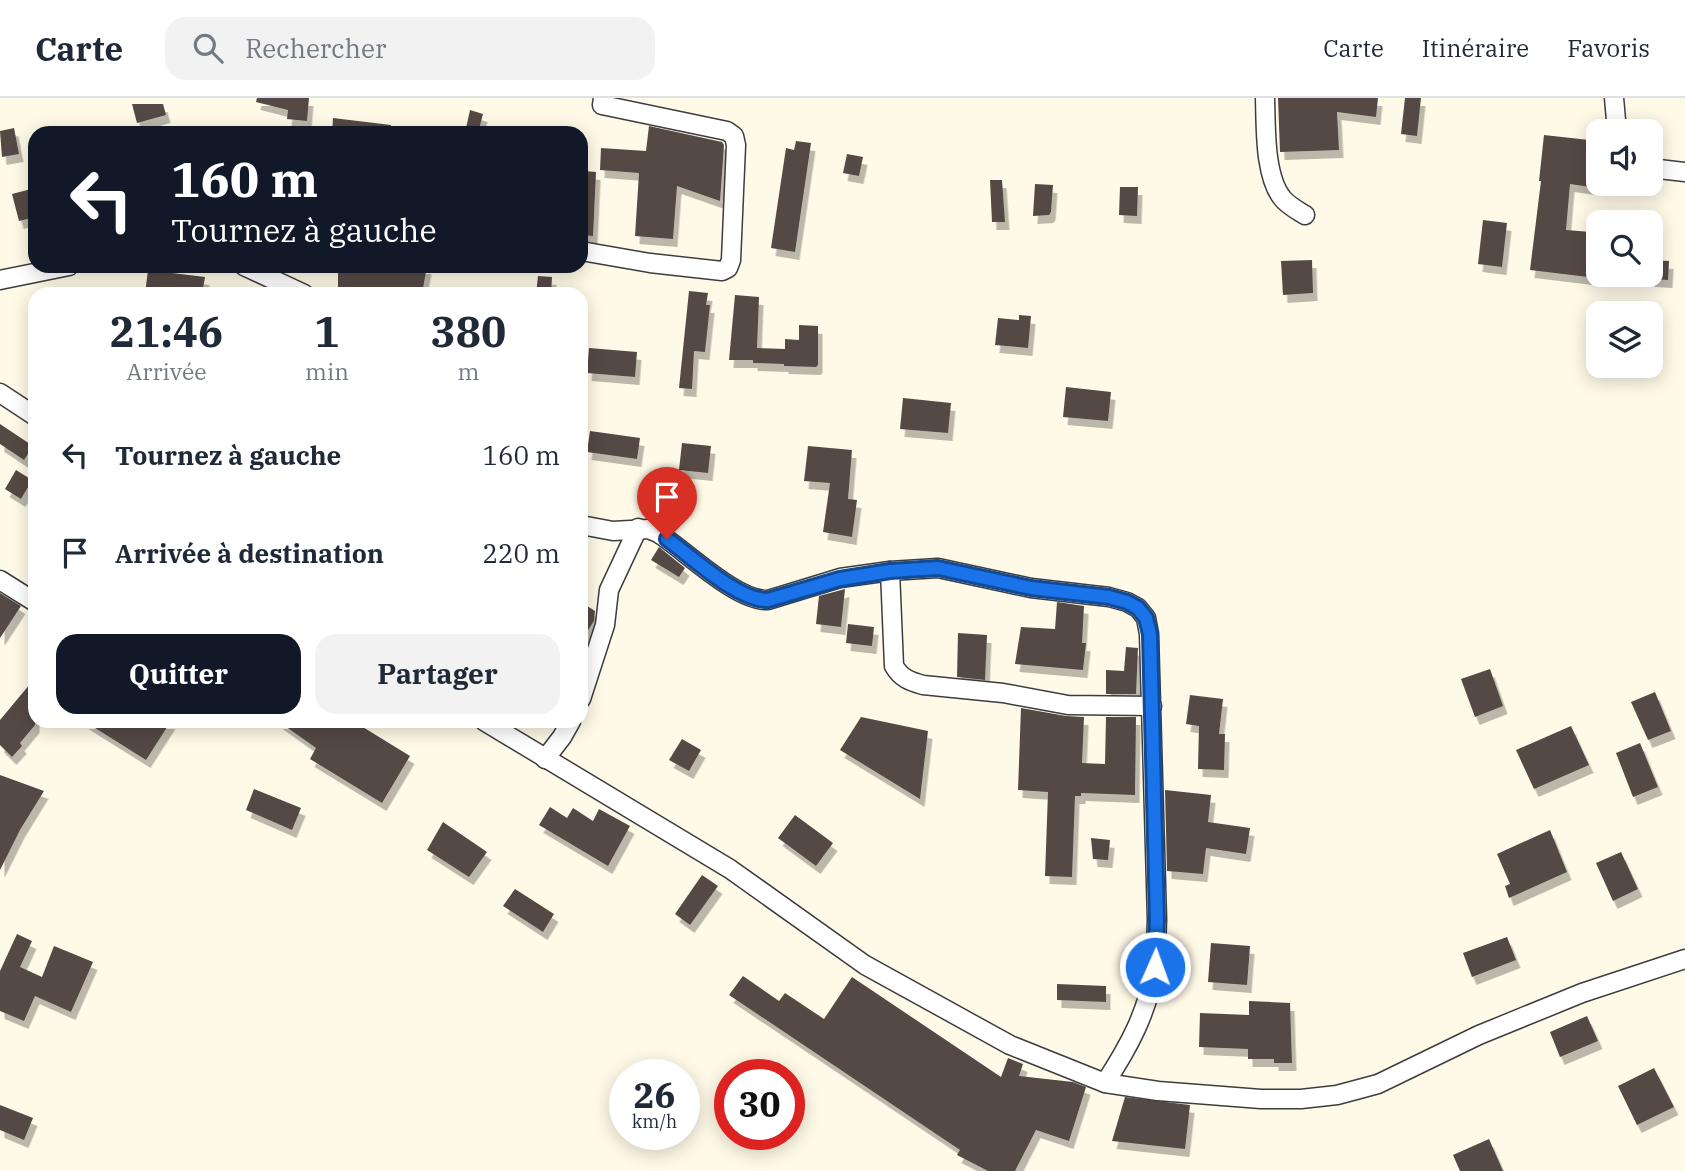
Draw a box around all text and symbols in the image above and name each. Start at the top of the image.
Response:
search box [165,17,655,80]
text: Carte [35,27,123,70]
icon: search [189,29,227,67]
text: Rechercher [245,31,386,65]
text: Carte [1323,32,1384,64]
text: Itinéraire [1422,32,1529,64]
text: Favoris [1567,32,1650,64]
map controls [1586,119,1663,378]
button: sound [1586,119,1663,196]
text: 160 m [171,147,318,210]
icon: left [56,154,147,245]
text: Tournez à gauche [171,209,437,251]
button: search [1586,210,1663,287]
button: layers [1586,301,1663,378]
text: 21:46 [110,304,223,359]
text: 1 [314,304,340,359]
text: 380 [431,304,506,359]
text: Arrivée [126,356,207,386]
text: min [305,356,349,386]
text: m [457,356,479,386]
icon: left [56,436,94,474]
text: Tournez à gauche [115,438,341,472]
text: 160 m [482,438,560,472]
pin [637,467,697,539]
icon: arrive [648,478,686,516]
icon: arrive [56,534,94,572]
text: Arrivée à destination [115,536,384,570]
text: 220 m [482,536,560,570]
button: Quitter [56,634,301,714]
button: Partager [315,634,560,714]
position arrow [1118,930,1192,1004]
speed limit sign: 30 [714,1059,805,1150]
text: 26 [633,1072,676,1118]
text: km/h [632,1110,677,1133]

